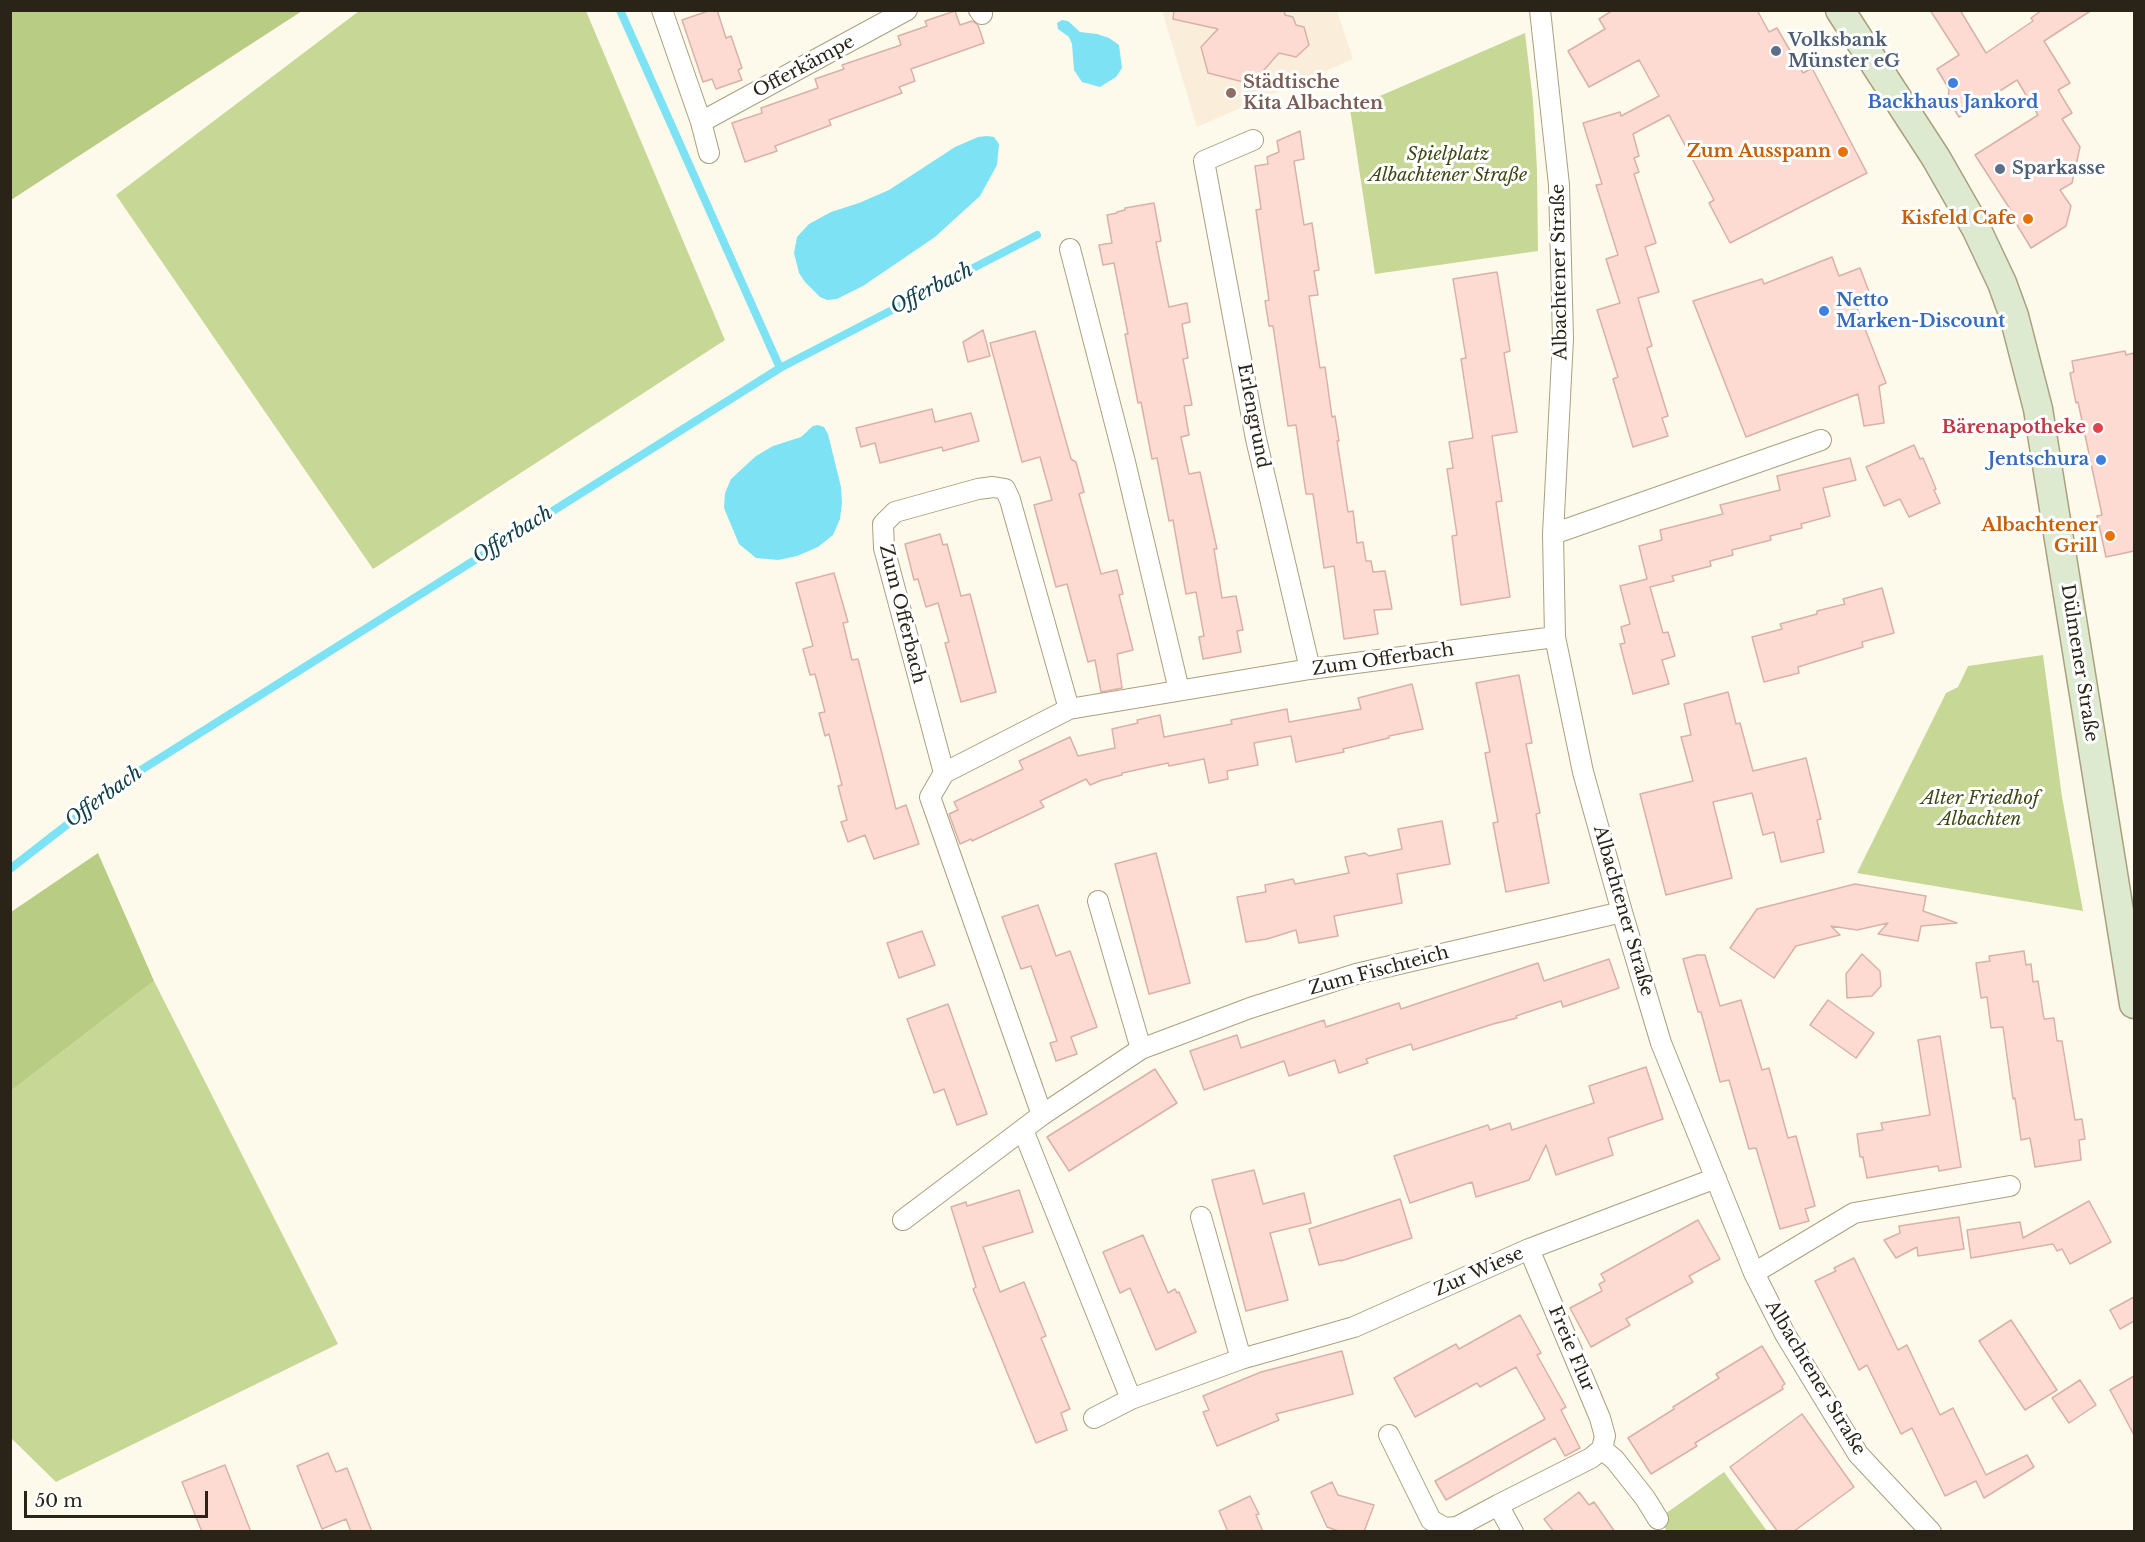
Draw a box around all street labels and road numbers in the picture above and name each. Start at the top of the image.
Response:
street label: Offerkämpe [750,31,858,103]
street label: Albachtener Straße [1548,184,1572,360]
street label: Erlengrund [1232,362,1274,470]
street label: Zum Offerbach [874,542,930,686]
street label: Dülmener Straße [2056,583,2102,743]
street label: Zum Offerbach [1311,639,1455,681]
street label: Albachtener Straße [1588,823,1658,999]
street label: Zum Fischteich [1307,942,1451,1000]
street label: Zur Wiese [1431,1243,1527,1301]
street label: Albachtener Straße [1760,1297,1870,1459]
street label: Freie Flur [1543,1303,1599,1395]

